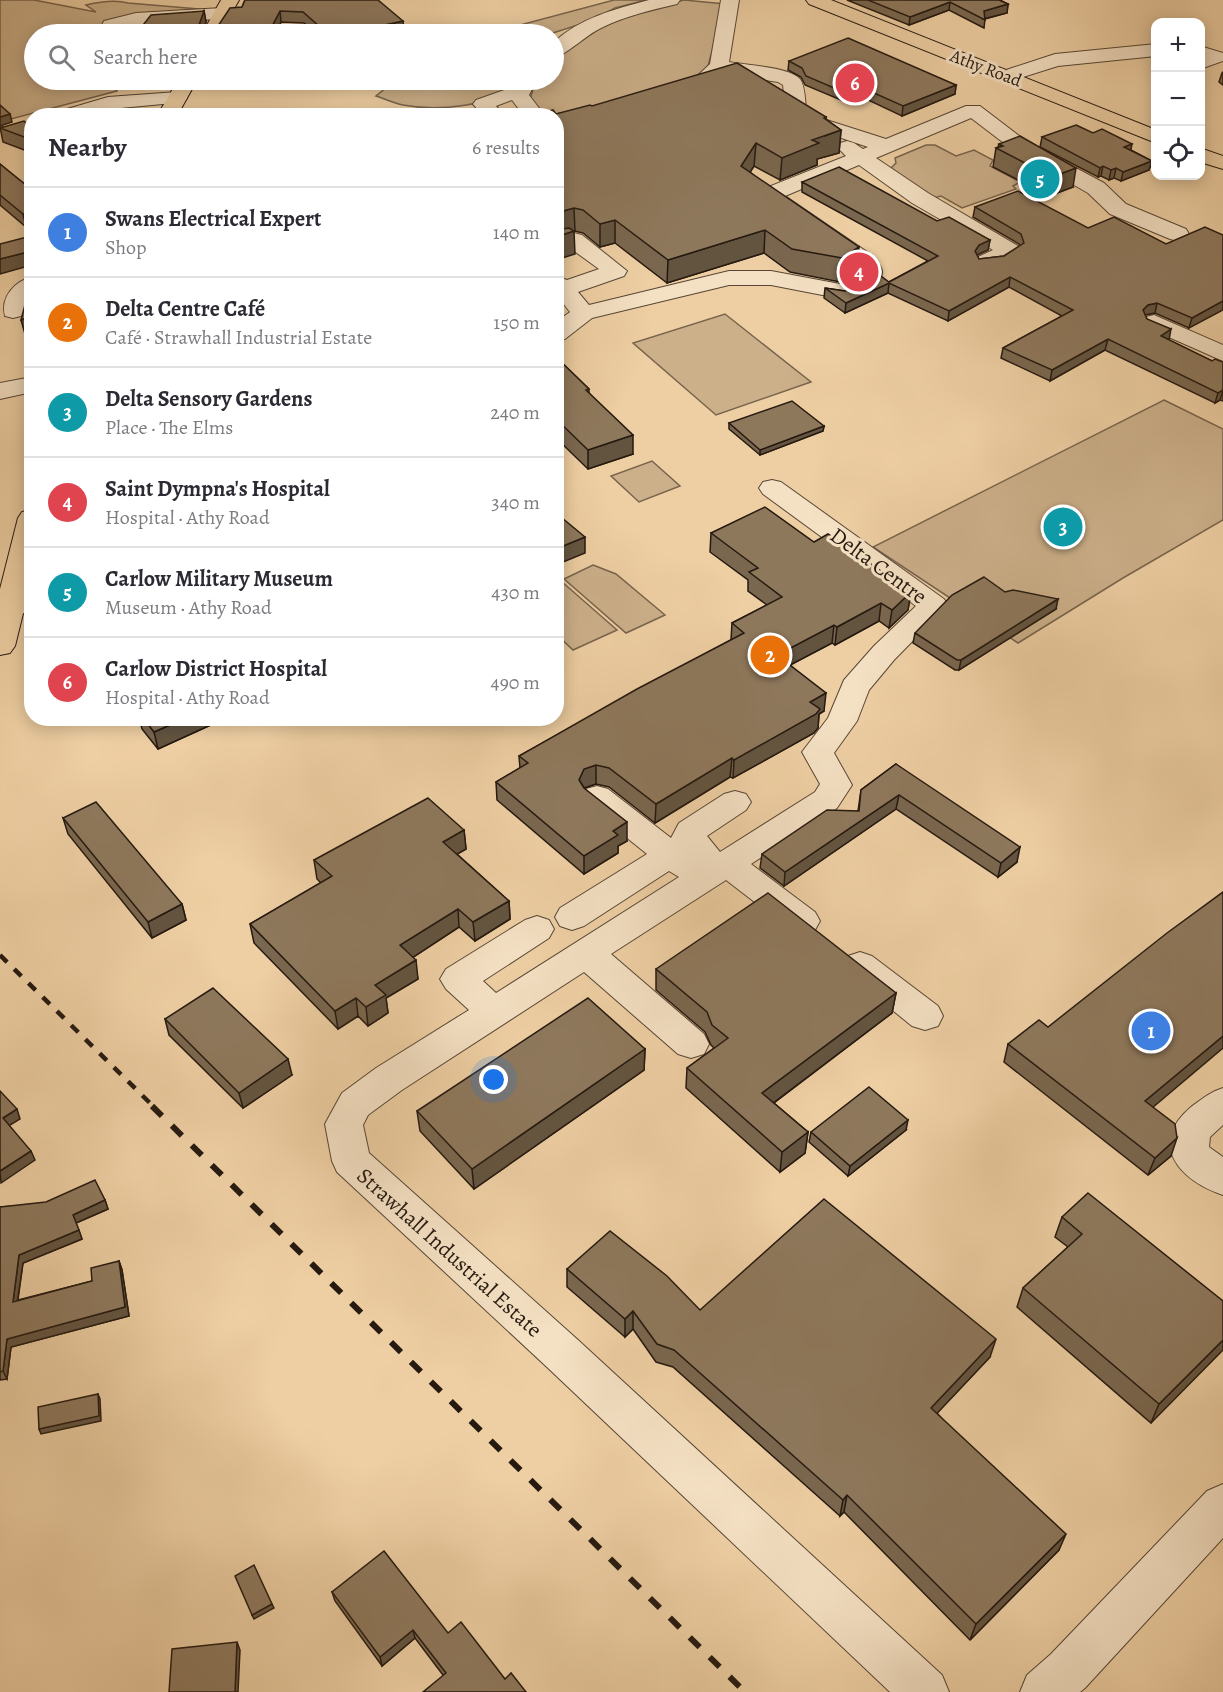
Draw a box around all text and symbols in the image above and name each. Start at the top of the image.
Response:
map controls [1151,18,1205,180]
button: + [1151,18,1205,72]
search box [24,24,564,90]
icon: search [45,41,78,74]
text: Search here [93,42,198,72]
street label: Athy Road [946,43,1026,93]
pin: 6 [836,60,874,106]
button: − [1151,72,1205,126]
button: locate [1151,126,1205,180]
text: Nearby [48,130,127,165]
text: 6 results [472,134,540,161]
pin: 5 [1020,156,1060,201]
text: Swans Electrical Expert [105,204,321,234]
text: 1 [64,219,71,246]
text: 140 m [493,219,540,246]
text: Shop [105,234,147,261]
pin: 4 [840,250,878,294]
text: Delta Centre Café [105,294,265,324]
text: 2 [63,309,72,336]
text: 150 m [493,309,540,336]
text: Café · Strawhall Industrial Estate [105,324,372,351]
text: Delta Sensory Gardens [105,384,312,414]
text: 3 [63,399,72,426]
text: 240 m [490,399,540,426]
text: Place · The Elms [105,414,233,441]
text: Saint Dympna's Hospital [105,474,330,504]
text: 4 [63,489,72,516]
text: 340 m [491,489,540,516]
text: Hospital · Athy Road [105,504,270,531]
pin: 3 [1044,504,1082,550]
street label: Delta Centre [824,520,933,611]
text: Carlow Military Museum [105,564,333,594]
text: 5 [63,579,72,606]
text: 430 m [491,579,540,606]
text: Museum · Athy Road [105,594,272,621]
pin: 2 [750,632,790,678]
text: Carlow District Hospital [105,654,327,684]
text: 6 [63,669,72,696]
text: 490 m [491,669,540,696]
text: Hospital · Athy Road [105,684,270,711]
pin: 1 [1132,1008,1170,1054]
your location [479,1065,508,1094]
street label: Strawhall Industrial Estate [350,1161,549,1344]

